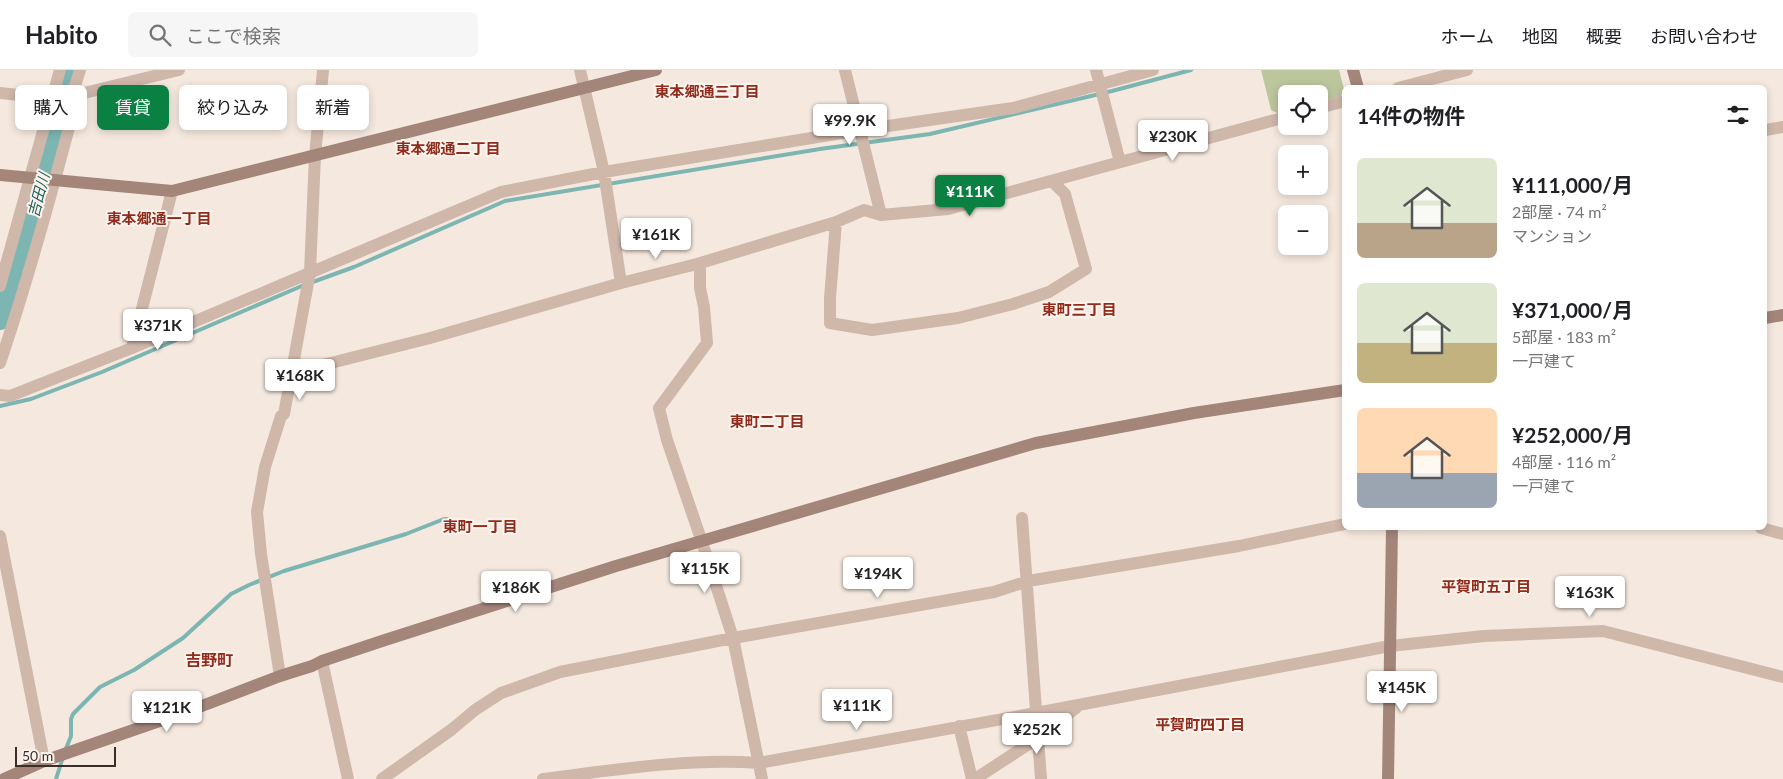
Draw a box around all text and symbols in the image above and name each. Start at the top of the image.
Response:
search box [128,12,478,57]
text: Habito [25,20,98,49]
icon: search [146,21,174,49]
text: ここで検索 [186,24,281,47]
text: ホーム [1441,25,1494,47]
text: 地図 [1522,25,1558,47]
text: 概要 [1586,25,1622,47]
text: お問い合わせ [1650,25,1758,47]
district label: 東本郷通三丁目 [654,82,760,100]
chip: 購入 [15,85,87,130]
chip: 賃貸 [97,85,169,130]
chip: 絞り込み [179,85,287,130]
chip: 新着 [297,85,369,130]
map controls [1278,85,1328,255]
button: locate [1278,85,1328,135]
icon: filters [1724,101,1752,129]
text: 14件の物件 [1357,103,1465,128]
pin: ¥99.9K [809,104,891,146]
text: ¥99.9K [824,110,876,129]
pin: ¥230K [1138,119,1208,162]
text: ¥230K [1149,126,1197,145]
district label: 東本郷通二丁目 [395,139,501,157]
button: + [1278,145,1328,195]
water label: 吉田川 [23,169,53,219]
text: ¥111,000/月 [1512,172,1633,197]
pin: ¥111K [935,174,1005,217]
icon: home [1397,178,1457,238]
text: ¥111K [946,181,994,200]
text: 2部屋 · 74 m² [1512,202,1607,221]
button: − [1278,205,1328,255]
district label: 東本郷通一丁目 [106,209,212,227]
pin: ¥161K [621,218,691,260]
text: ¥161K [632,224,680,243]
text: マンション [1512,226,1592,245]
text: ¥371,000/月 [1512,297,1633,322]
district label: 東町三丁目 [1041,300,1117,318]
icon: home [1397,303,1457,363]
pin: ¥371K [123,308,193,351]
text: ¥371K [134,315,182,334]
text: 5部屋 · 183 m² [1512,327,1616,346]
text: 一戸建て [1512,351,1576,370]
pin: ¥168K [265,358,335,401]
text: ¥168K [276,365,324,384]
district label: 東町二丁目 [729,412,805,430]
text: ¥252,000/月 [1512,422,1633,447]
icon: home [1397,428,1457,488]
text: 4部屋 · 116 m² [1512,452,1616,471]
text: 一戸建て [1512,476,1576,495]
district label: 東町一丁目 [442,517,518,535]
pin: ¥115K [670,552,740,594]
pin: ¥194K [843,556,913,599]
text: ¥115K [681,558,729,577]
text: ¥194K [854,563,902,582]
pin: ¥186K [481,570,551,613]
pin: ¥163K [1555,576,1625,618]
text: ¥186K [492,577,540,596]
district label: 平賀町五丁目 [1441,577,1531,595]
text: ¥163K [1566,582,1614,601]
district label: 吉野町 [185,650,233,669]
pin: ¥145K [1367,670,1437,713]
text: ¥145K [1378,677,1426,696]
pin: ¥111K [822,688,892,731]
pin: ¥121K [132,690,202,733]
text: ¥111K [833,695,881,714]
text: ¥121K [143,697,191,716]
pin: ¥252K [1002,712,1072,755]
district label: 平賀町四丁目 [1155,715,1245,733]
text: ¥252K [1013,719,1061,738]
scale bar [15,744,116,767]
text: 50 m [22,747,53,764]

